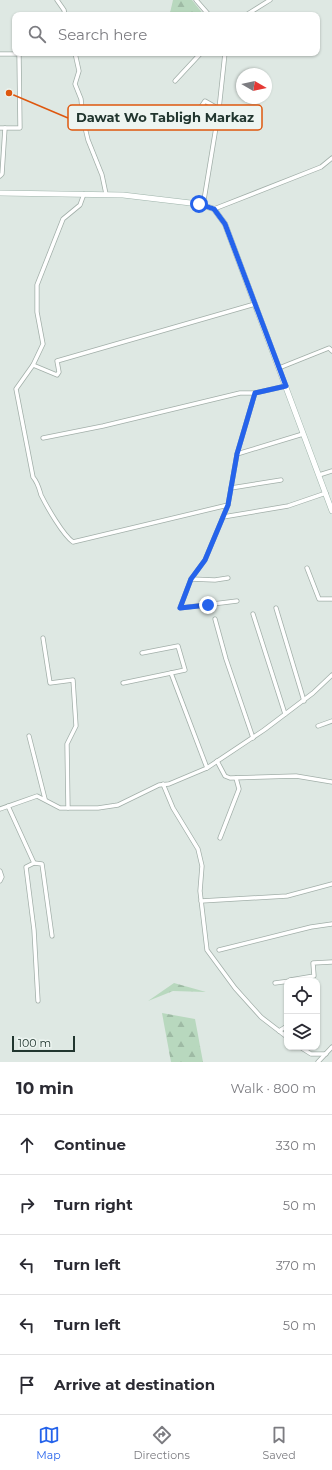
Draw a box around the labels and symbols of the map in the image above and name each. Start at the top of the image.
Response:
north arrow [236,68,272,104]
callout: Dawat Wo Tabligh Markaz [68,105,262,130]
text: Dawat Wo Tabligh Markaz [76,109,254,125]
route start [190,195,208,213]
route end [199,596,217,614]
scale bar [12,1034,75,1053]

